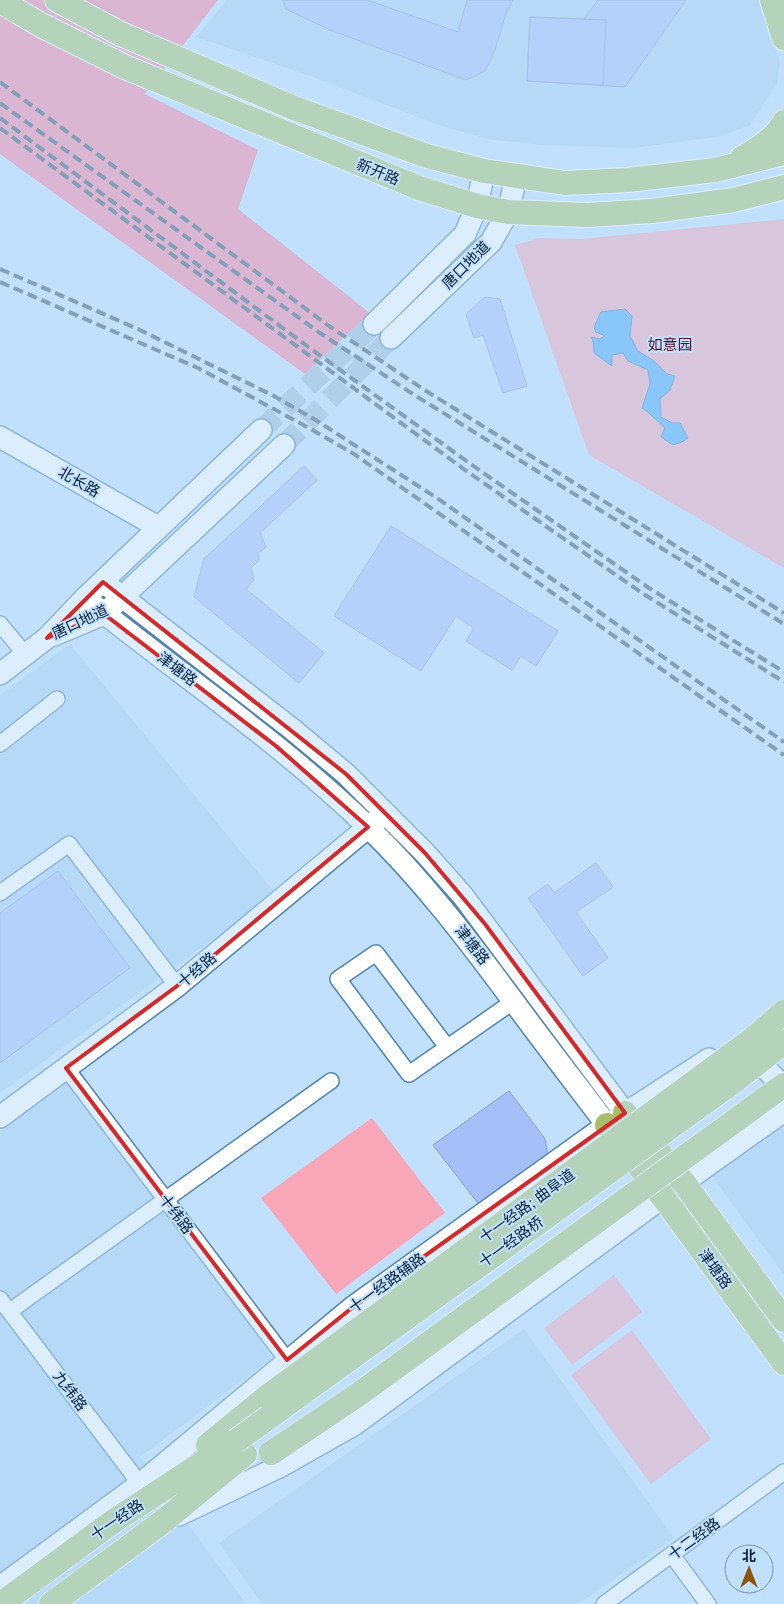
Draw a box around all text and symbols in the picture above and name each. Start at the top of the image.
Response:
street label: 新开路 [354,155,402,188]
street label: 唐口地道 [438,237,493,292]
park label: 如意园 [647,336,693,353]
street label: 北长路 [56,463,103,500]
street label: 唐口地道 [49,601,111,642]
street label: 津塘路 [154,648,200,689]
street label: 津塘路 [452,922,493,968]
street label: 十经路 [174,949,219,991]
street label: 十一经路; 曲阜道 [476,1165,578,1246]
street label: 十纬路 [156,1191,197,1237]
street label: 十一经路桥 [475,1213,546,1271]
street label: 津塘路 [695,1246,736,1292]
street label: 十一经路辅路 [345,1249,428,1316]
street label: 九纬路 [50,1368,91,1414]
street label: 十一经路 [87,1496,146,1543]
street label: 十二经路 [664,1514,723,1563]
north arrow [724,1544,774,1594]
text: 北 [742,1548,756,1564]

